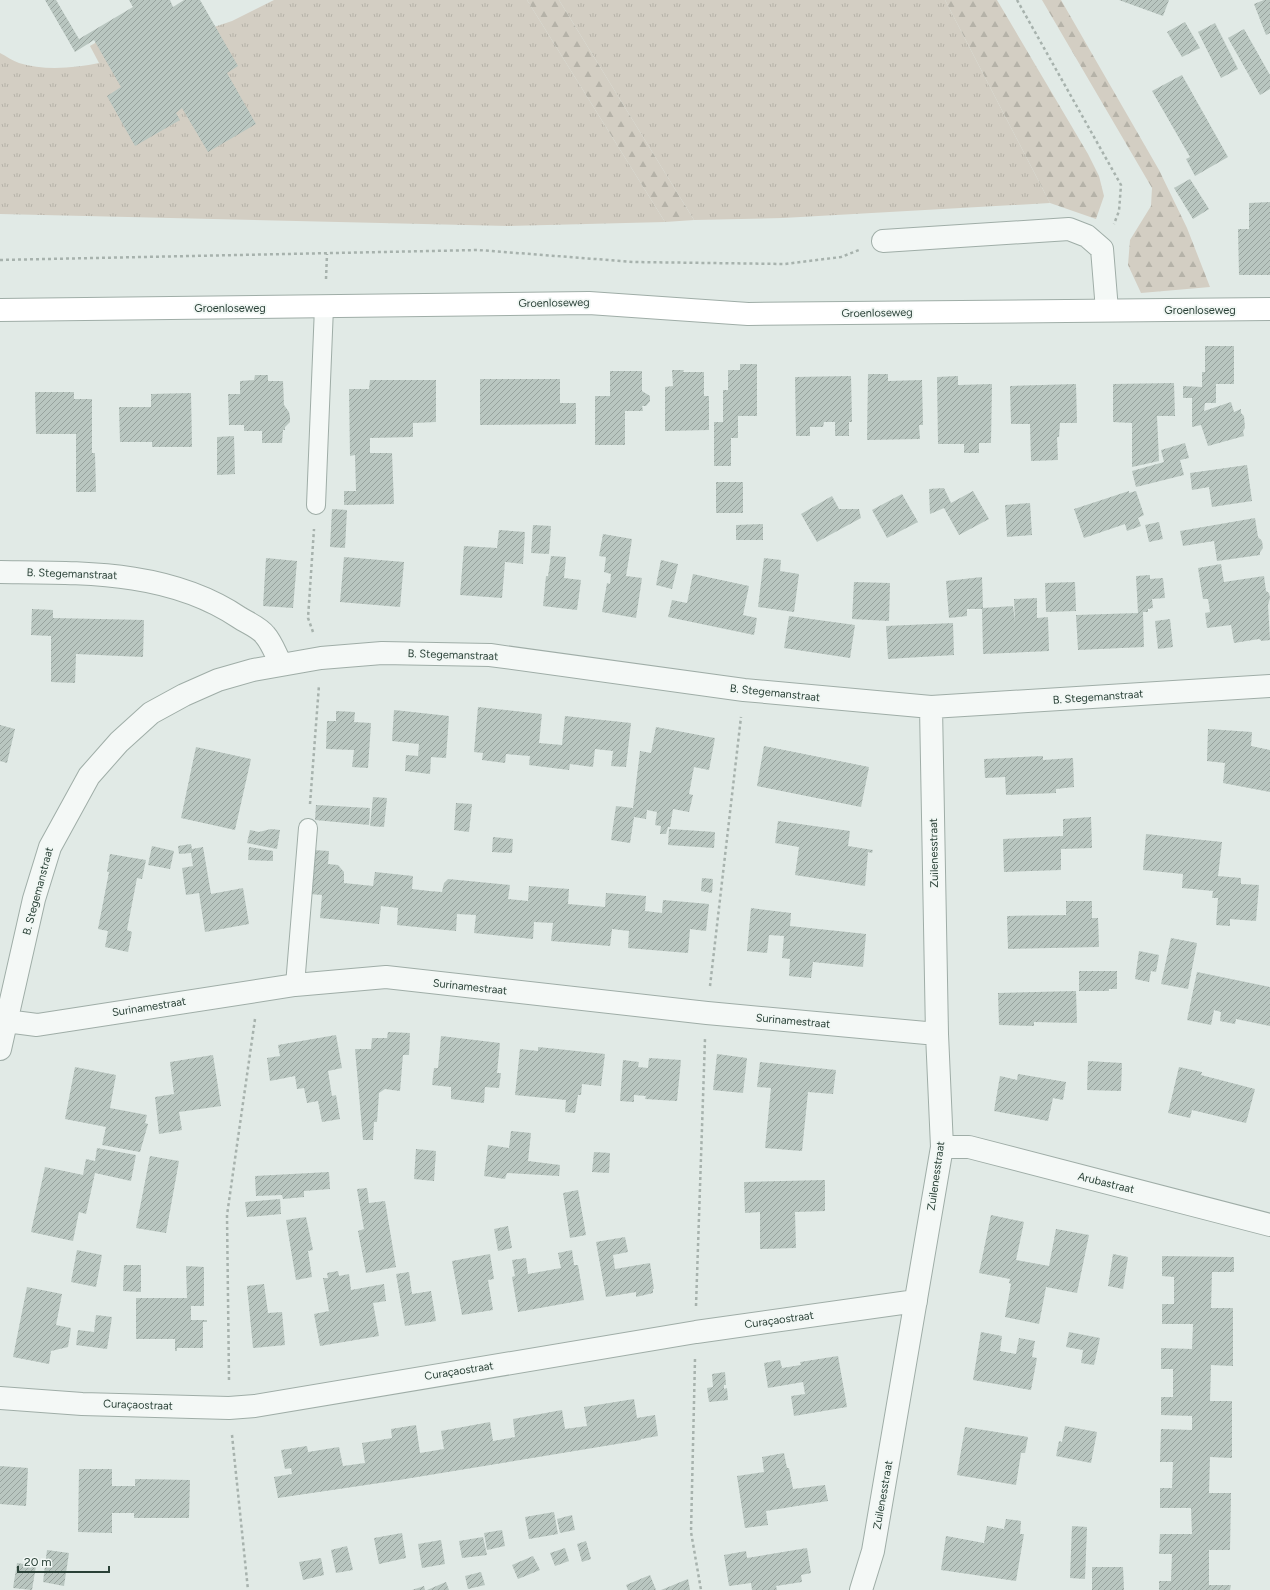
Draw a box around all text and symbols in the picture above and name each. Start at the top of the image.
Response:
street label: Groenloseweg [518,296,590,310]
street label: Groenloseweg [194,302,266,315]
street label: Groenloseweg [1164,304,1236,317]
street label: Groenloseweg [841,306,913,320]
street label: B. Stegemanstraat [27,566,117,582]
street label: B. Stegemanstraat [408,647,498,663]
street label: B. Stegemanstraat [729,682,821,704]
street label: B. Stegemanstraat [1052,687,1144,707]
street label: Zuilenesstraat [927,818,941,888]
street label: B. Stegemanstraat [20,846,56,936]
street label: Surinamestraat [432,977,508,997]
street label: Surinamestraat [111,995,187,1019]
street label: Surinamestraat [755,1011,831,1031]
street label: Zuilenesstraat [925,1141,947,1211]
street label: Arubastraat [1076,1170,1136,1196]
street label: Curaçaostraat [744,1309,814,1331]
street label: Curaçaostraat [424,1359,494,1383]
street label: Curaçaostraat [103,1397,173,1413]
street label: Zuilenesstraat [871,1459,895,1531]
scale bar [18,1548,109,1574]
text: 20 m [24,1555,52,1569]

